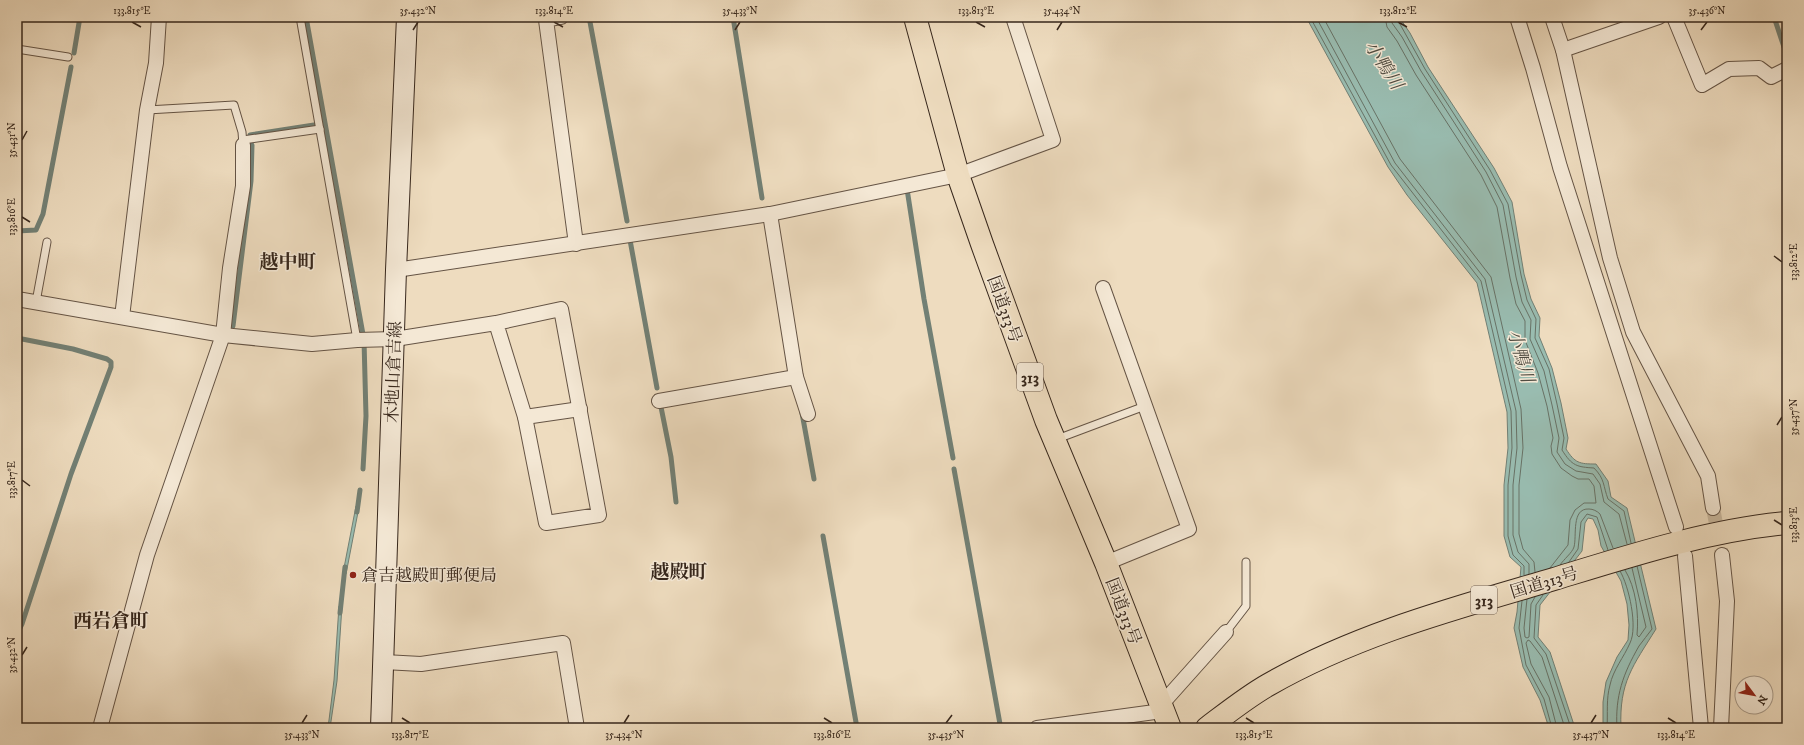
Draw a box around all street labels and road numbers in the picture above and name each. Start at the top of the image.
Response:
street label: 国道313号 [982,273,1026,346]
street label: 木地山倉吉線 [381,321,407,423]
road number: 313 [1017,363,1043,391]
street label: 国道313号 [1508,562,1581,604]
street label: 国道313号 [1100,575,1146,648]
road number: 313 [1471,586,1497,614]

